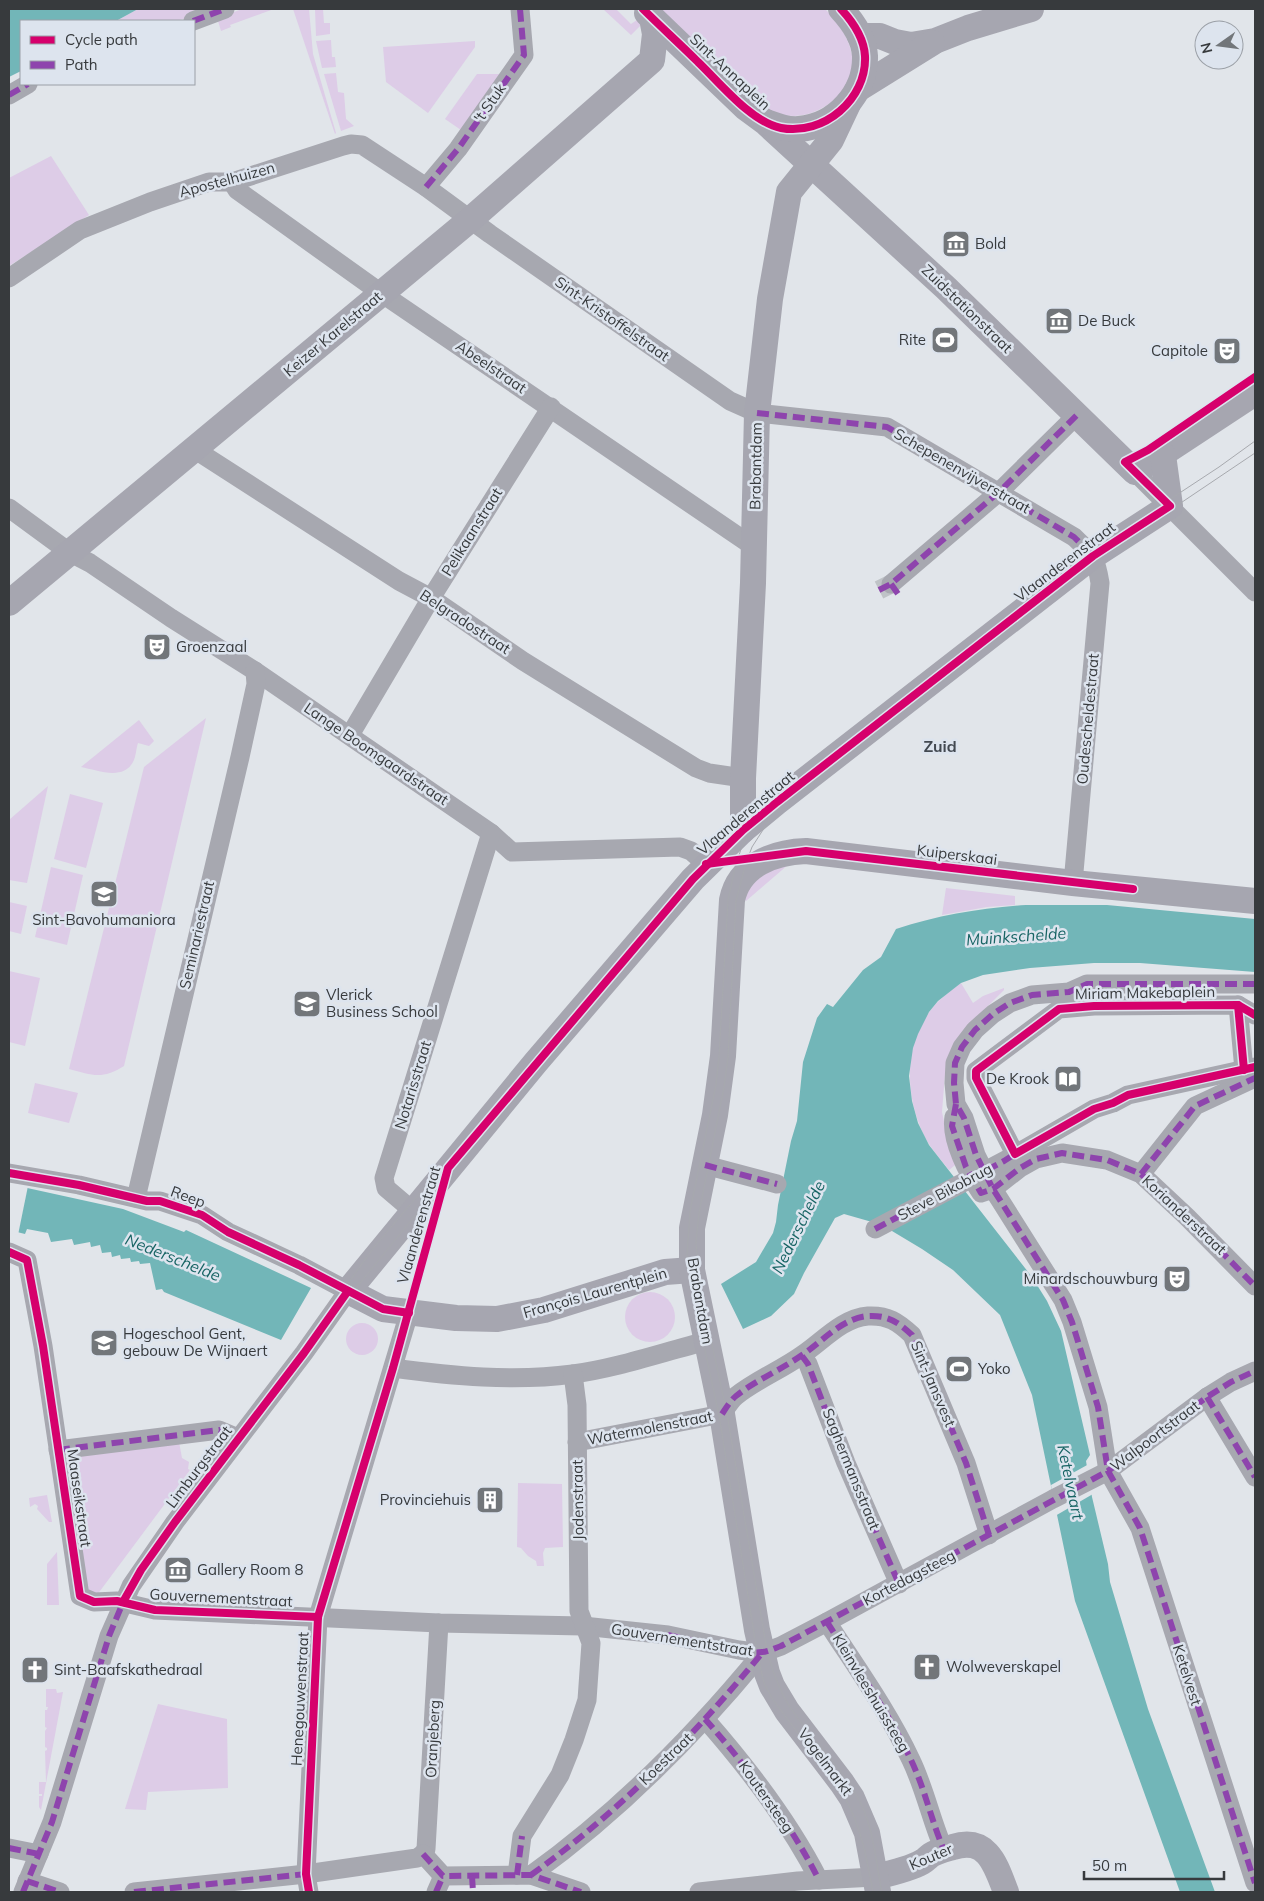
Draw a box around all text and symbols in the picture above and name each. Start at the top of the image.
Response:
legend [20,20,195,85]
north arrow [1194,20,1244,70]
street label: Sint-Annaplein [686,29,775,114]
text: Cycle path [65,30,138,49]
text: N [1196,41,1216,55]
text: Path [65,55,97,74]
street label: 't Stuk [469,79,510,126]
street label: Apostelhuizen [177,158,277,201]
museum icon: Bold [941,229,971,259]
place label: Bold [975,234,1006,253]
street label: Zuidstationstraat [918,260,1017,357]
street label: Sint-Kristoffelstraat [551,272,673,365]
street label: Keizer Karelstraat [279,287,386,380]
museum icon: De Buck [1044,306,1074,336]
place label: De Buck [1078,311,1136,330]
sports icon: Rite [930,325,960,355]
place label: Rite [899,330,926,349]
street label: Abeelstraat [452,336,530,397]
theatre icon: Capitole [1212,336,1242,366]
place label: Capitole [1151,341,1208,360]
street label: Brabantdam [745,422,766,510]
street label: Schepenenvijverstraat [891,424,1034,517]
street label: Pelikaanstraat [437,484,506,579]
street label: Vlaanderenstraat [1010,517,1119,606]
street label: Belgradostraat [416,585,514,658]
theatre icon: Groenzaal [142,632,172,662]
place label: Groenzaal [176,637,247,656]
street label: Oudescheldestraat [1072,653,1103,785]
street label: Lange Boomgaardstraat [300,698,452,809]
district label: Zuid [923,736,957,756]
street label: Vlaanderenstraat [693,766,798,859]
street label: Kuiperskaai [916,840,998,869]
school or university icon: Sint-Bavohumaniora [89,879,119,909]
street label: Seminariestraat [175,879,218,991]
place label: Sint-Bavohumaniora [32,910,176,929]
water label: Muinkschelde [965,923,1067,949]
street label: Miriam Makebaplein [1075,982,1215,1003]
place label: Vlerick Business School [326,985,438,1021]
school or university icon: Vlerick Business School [292,989,322,1019]
street label: Notarisstraat [390,1038,435,1131]
library icon: De Krook [1053,1064,1083,1094]
place label: De Krook [986,1069,1049,1088]
street label: Steve Bikobrug [894,1159,995,1224]
street label: Vlaanderenstraat [393,1164,444,1286]
street label: Korianderstraat [1138,1171,1230,1259]
water label: Nederschelde [767,1177,829,1277]
street label: Reep [168,1182,208,1212]
water label: Nederschelde [123,1229,224,1285]
street label: Brabantdam [684,1256,717,1346]
street label: François Laurentplein [521,1263,669,1322]
theatre icon: Minardschouwburg [1162,1264,1192,1294]
place label: Minardschouwburg [1023,1269,1158,1288]
place label: Hogeschool Gent, gebouw De Wijnaert [123,1324,268,1360]
school or university icon: Hogeschool Gent, gebouw De Wijnaert [89,1328,119,1358]
street label: Sint-Jansvest [907,1338,960,1430]
sports icon: Yoko [944,1354,974,1384]
place label: Yoko [977,1359,1011,1378]
street label: Walpoortstraat [1106,1396,1203,1475]
street label: Saghermansstraat [818,1405,885,1532]
street label: Watermolenstraat [586,1406,714,1449]
street label: Limburgstraat [161,1422,236,1512]
water label: Ketelvaart [1053,1443,1089,1522]
street label: Maaseikstraat [63,1448,96,1548]
street label: Jodenstraat [567,1460,588,1541]
building icon: Provinciehuis [475,1485,505,1515]
place label: Provinciehuis [380,1490,471,1509]
street label: Kortedagsteeg [859,1545,958,1610]
museum icon: Gallery Room 8 [163,1555,193,1585]
place label: Gallery Room 8 [197,1560,303,1579]
street label: Gouvernementstraat [149,1584,293,1611]
street label: Gouvernementstraat [610,1619,754,1660]
street label: Kleinvleeshuissteeg [828,1630,914,1756]
street label: Henegouwenstraat [287,1632,312,1766]
street label: Ketelvest [1169,1642,1206,1708]
church icon: Wolweverskapel [912,1652,942,1682]
church icon: Sint-Baafskathedraal [20,1655,50,1685]
place label: Wolweverskapel [946,1657,1061,1676]
place label: Sint-Baafskathedraal [54,1660,203,1679]
street label: Oranjeberg [421,1700,444,1778]
street label: Vogelmarkt [794,1724,857,1799]
street label: Koestraat [635,1728,696,1789]
street label: Koutersteeg [735,1757,798,1836]
street label: Kouter [906,1839,956,1874]
scale bar [1084,1848,1224,1880]
text: 50 m [1092,1856,1127,1875]

